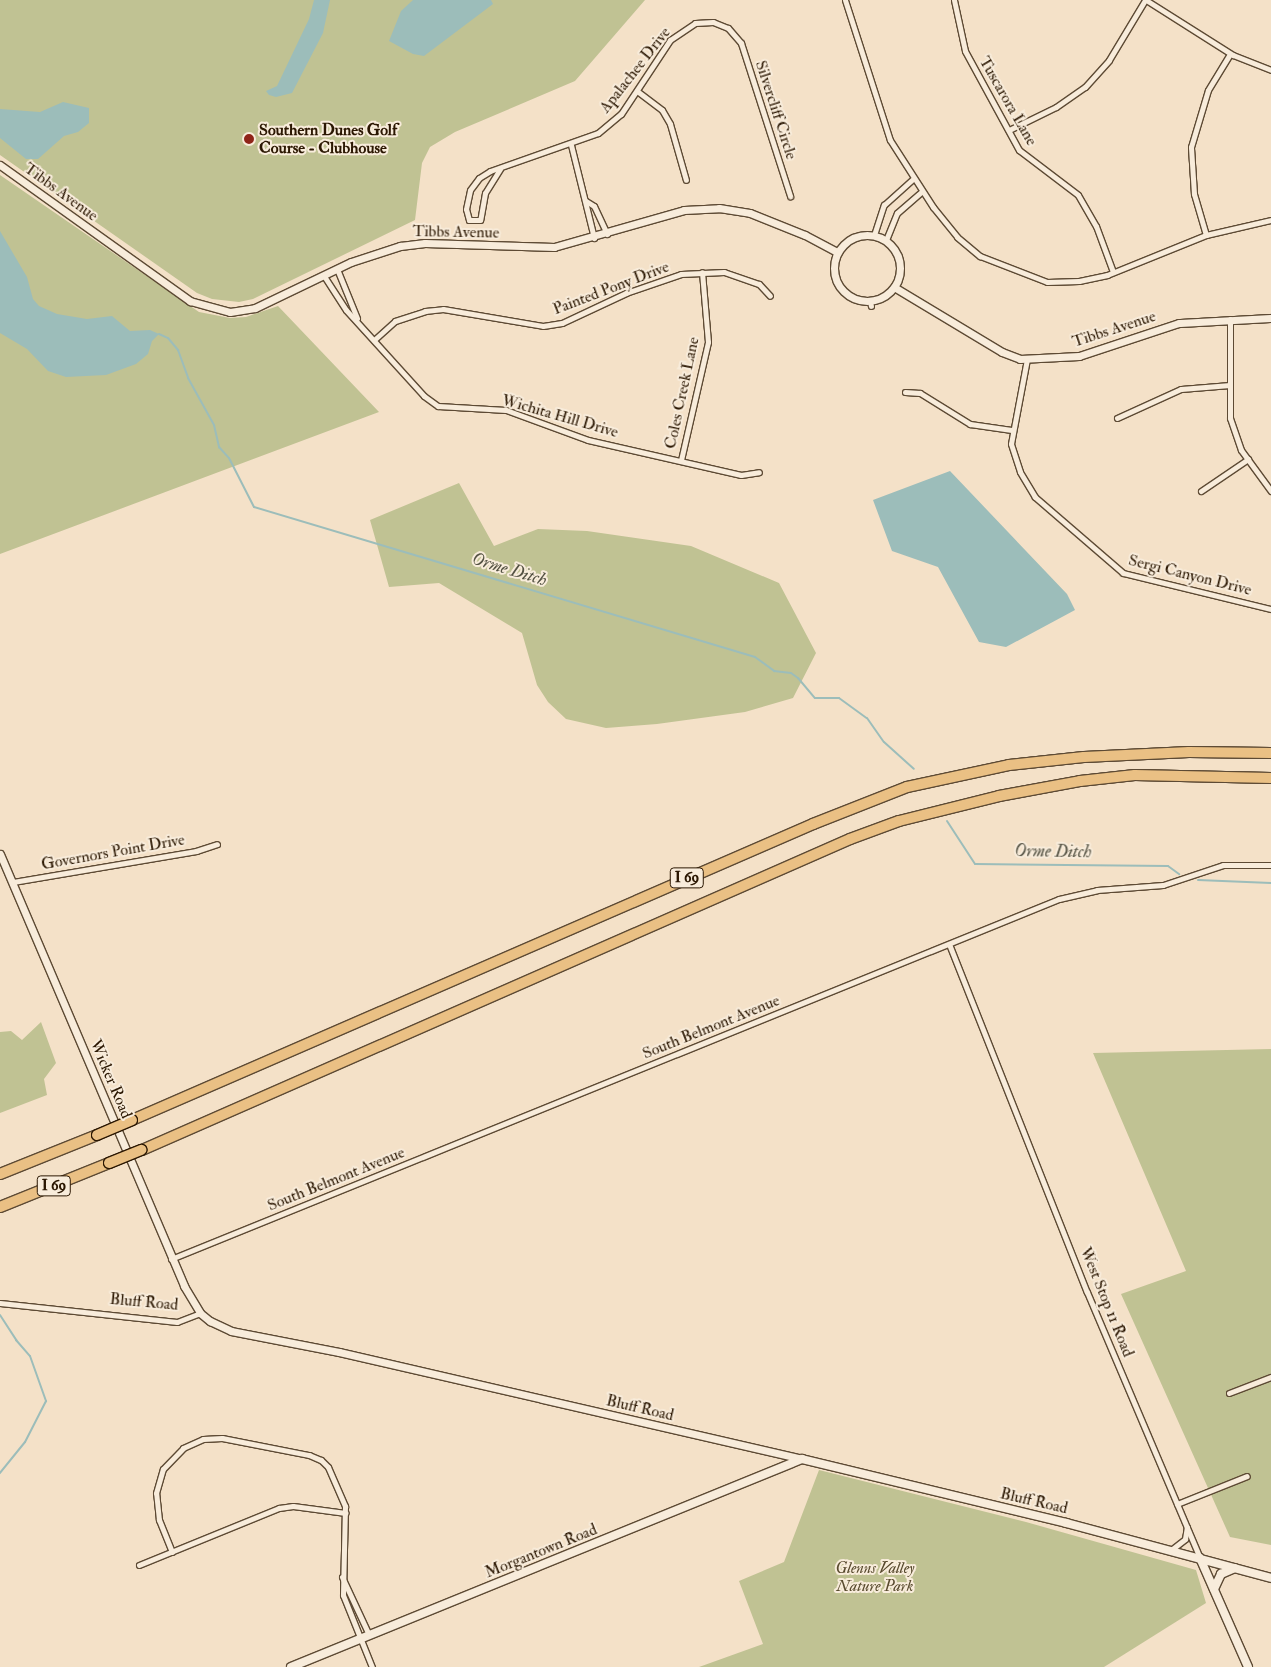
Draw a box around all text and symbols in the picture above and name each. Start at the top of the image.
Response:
street label: Apalachee Drive [596,23,674,117]
street label: Tuscarora Lane [975,53,1041,149]
street label: Silvercliff Circle [751,58,801,162]
place label: Southern Dunes Golf Course - Clubhouse [259,120,397,158]
marker: Southern Dunes Golf Course - Clubhouse [243,133,255,145]
street label: Tibbs Avenue [20,159,102,225]
street label: Tibbs Avenue [412,222,500,242]
street label: Painted Pony Drive [550,257,672,319]
street label: Tibbs Avenue [1070,306,1158,352]
street label: Coles Creek Lane [661,335,703,451]
street label: Wichita Hill Drive [500,390,620,442]
water label: Orme Ditch [469,548,549,592]
street label: Sergi Canyon Drive [1126,550,1254,600]
street label: Governors Point Drive [40,830,186,874]
water label: Orme Ditch [1014,841,1092,863]
road number: I 69 [670,866,704,890]
street label: South Belmont Avenue [640,991,782,1063]
street label: Wicker Road [86,1037,136,1121]
street label: South Belmont Avenue [265,1143,407,1215]
road number: I 69 [36,1174,72,1198]
street label: West Stop 11 Road [1076,1244,1138,1360]
street label: Bluff Road [109,1289,179,1315]
street label: Bluff Road [604,1391,676,1425]
street label: Bluff Road [998,1484,1070,1518]
street label: Morgantown Road [482,1520,600,1582]
park label: Glenns Valley Nature Park [836,1558,914,1596]

